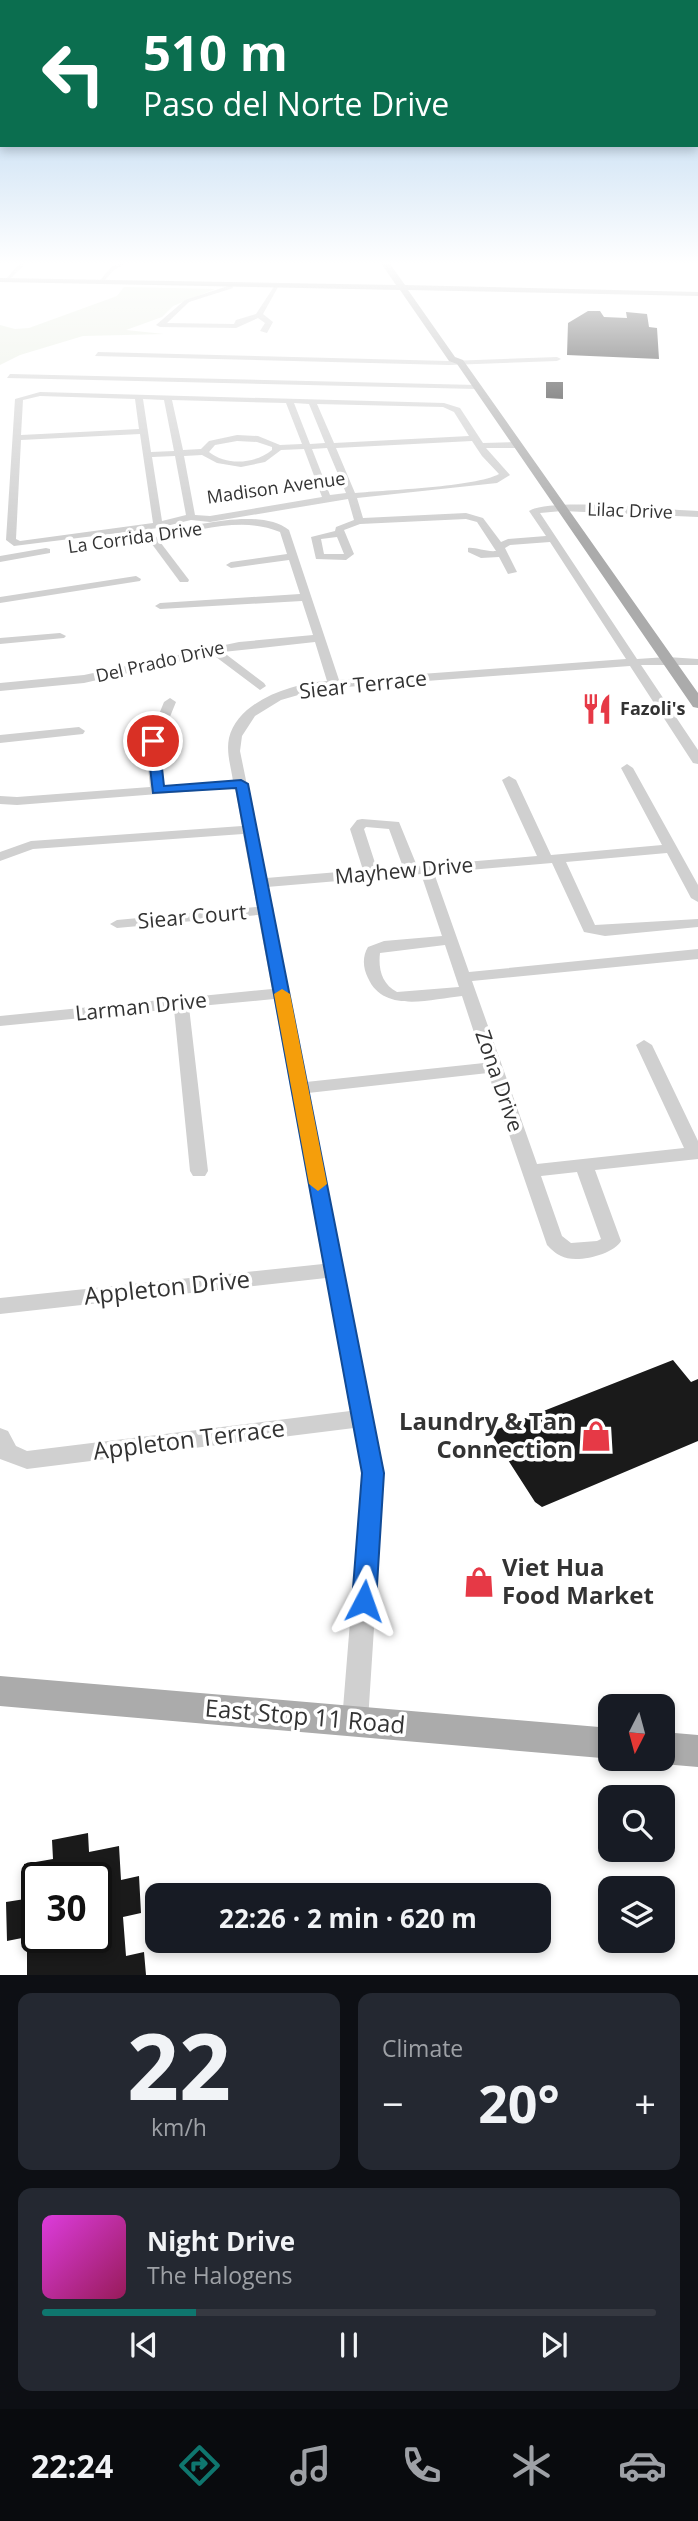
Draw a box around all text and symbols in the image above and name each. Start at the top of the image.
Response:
text: 510 m [143,19,288,85]
icon: left [28,28,119,119]
text: Paso del Norte Drive [143,82,449,125]
street label: Madison Avenue [205,465,347,509]
street label: Lilac Drive [587,497,673,523]
street label: La Corrida Drive [66,516,203,558]
street label: Del Prado Drive [93,635,226,687]
street label: Siear Terrace [298,663,428,705]
restaurant icon: Fazoli's [580,692,614,726]
place label: Fazoli's [620,696,685,720]
pin [123,711,183,771]
icon: arrive [134,722,172,760]
street label: Mayhew Drive [334,850,474,890]
street label: Siear Court [136,897,247,935]
street label: Larman Drive [74,985,208,1027]
street label: Zona Drive [469,1026,530,1135]
street label: Appleton Drive [82,1261,252,1312]
place label: Laundry & Tan Connection [399,1404,573,1465]
street label: Appleton Terrace [91,1410,286,1467]
shop icon: Laundry & Tan Connection [579,1419,613,1453]
place label: Viet Hua Food Market [502,1550,654,1611]
position arrow [327,1564,401,1638]
shop icon: Viet Hua Food Market [462,1565,496,1599]
street label: East Stop 11 Road [204,1690,407,1741]
north arrow [598,1694,676,1771]
map controls [598,1694,675,1953]
button: search [598,1785,675,1862]
speed limit sign: 30 [21,1862,112,1953]
button: layers [598,1876,675,1953]
text: 22:26 · 2 min · 620 m [219,1900,477,1936]
text: 22 [127,2003,231,2127]
text: Climate [382,2032,463,2064]
text: 20° [478,2067,560,2138]
text: − [382,2077,404,2129]
text: + [634,2077,656,2129]
text: km/h [151,2111,207,2143]
text: Night Drive [147,2223,295,2259]
text: The Halogens [147,2259,293,2291]
icon: previous [125,2326,163,2364]
icon: pause [330,2326,368,2364]
icon: next [535,2326,573,2364]
icon: directions [175,2441,224,2490]
icon: music [286,2441,335,2490]
icon: phone [397,2441,446,2490]
icon: climate [507,2441,556,2490]
icon: car [618,2441,667,2490]
text: 22:24 [31,2444,113,2487]

